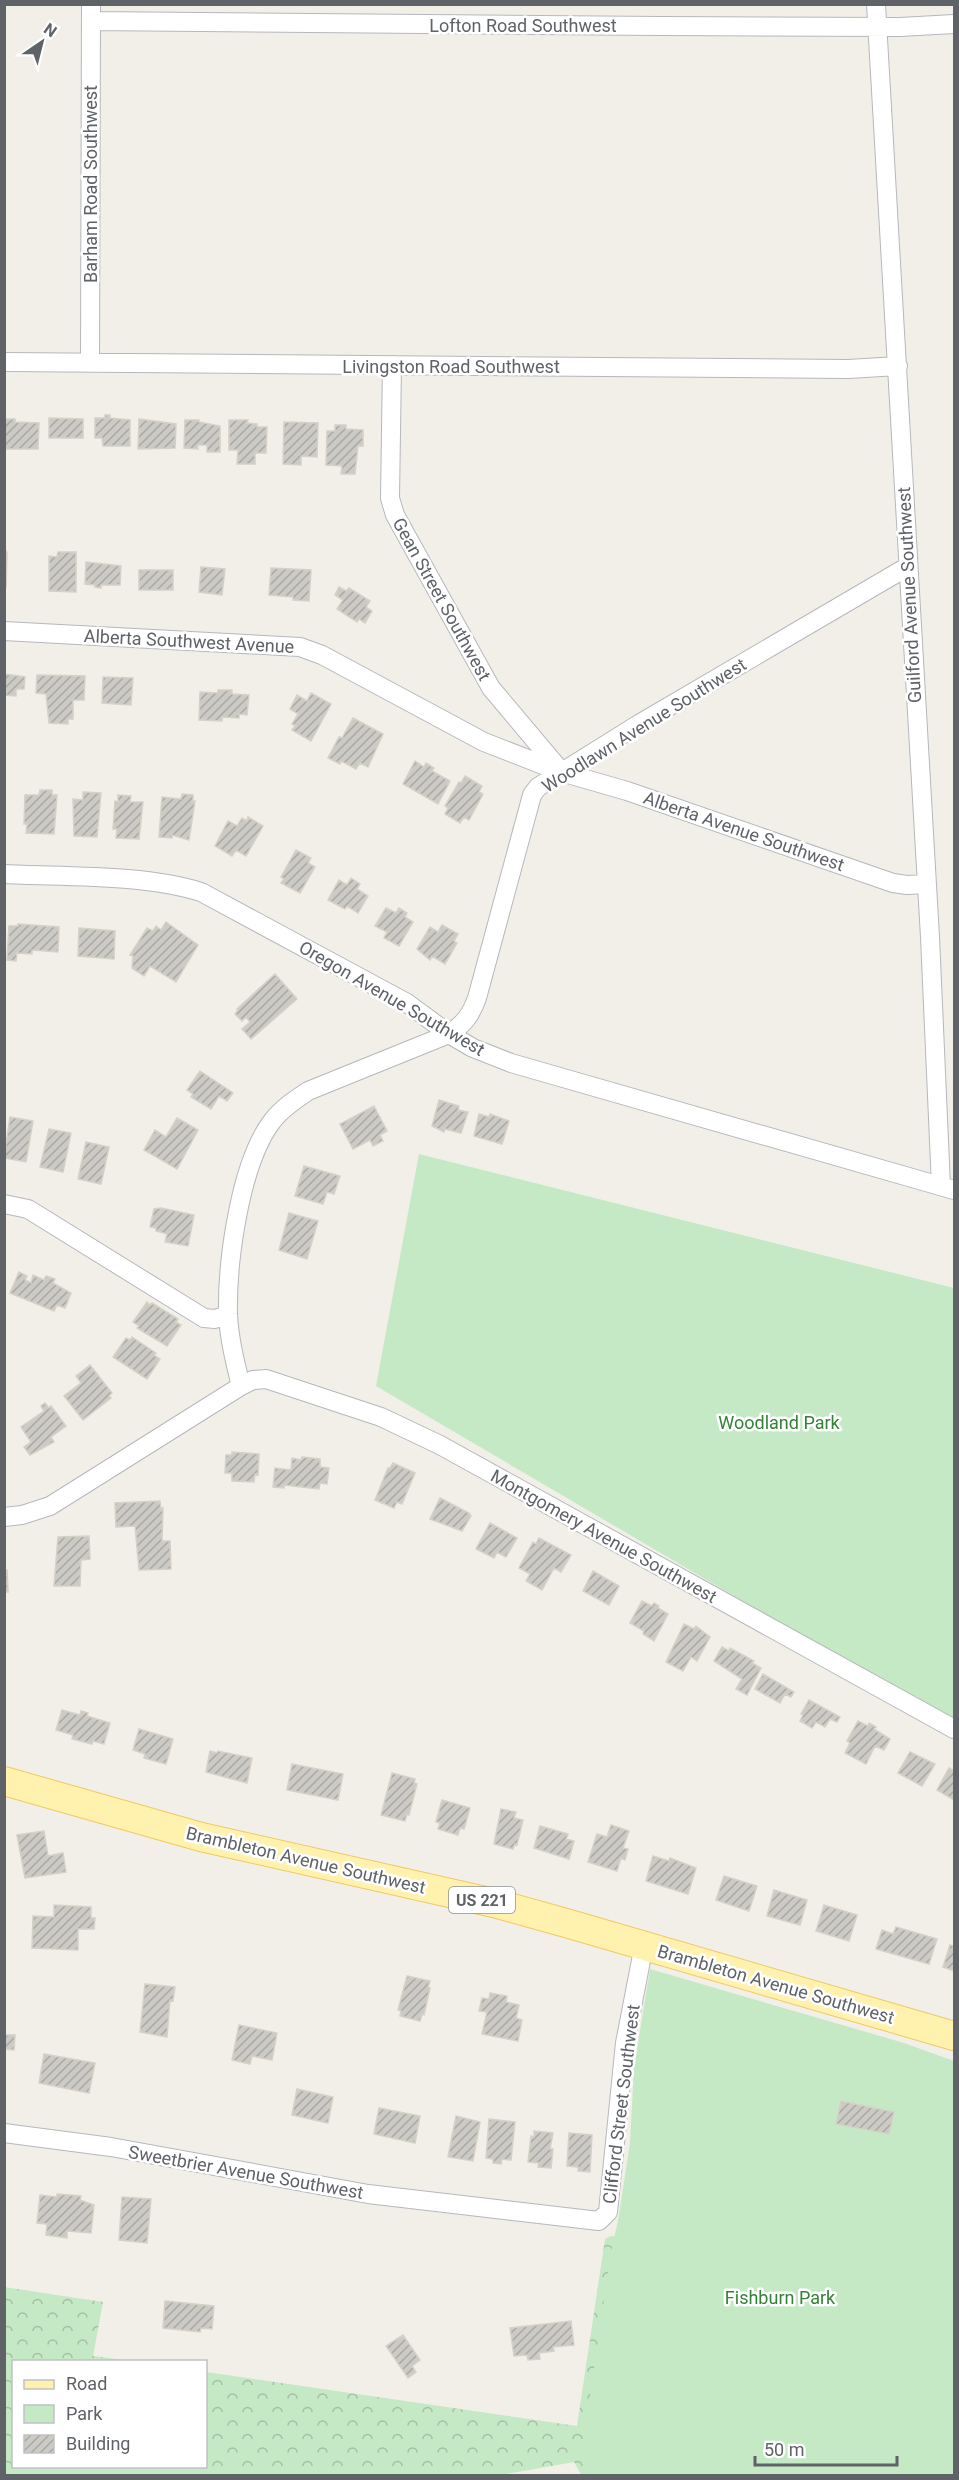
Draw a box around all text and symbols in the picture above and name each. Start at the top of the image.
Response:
north arrow [12,12,72,72]
street label: Lofton Road Southwest [429,15,617,36]
text: N [40,19,60,41]
street label: Barham Road Southwest [80,85,101,283]
street label: Livingston Road Southwest [342,356,560,377]
street label: Guilford Avenue Southwest [893,486,925,704]
street label: Gean Street Southwest [388,514,496,684]
street label: Alberta Southwest Avenue [83,625,295,657]
street label: Woodlawn Avenue Southwest [538,653,750,797]
street label: Alberta Avenue Southwest [641,787,847,875]
street label: Oregon Avenue Southwest [295,936,489,1060]
park label: Woodland Park [718,1412,841,1433]
street label: Montgomery Avenue Southwest [487,1465,721,1607]
street label: Brambleton Avenue Southwest [184,1822,428,1898]
road number: US 221 [449,1887,515,1913]
street label: Brambleton Avenue Southwest [655,1940,897,2028]
street label: Clifford Street Southwest [598,2003,644,2205]
street label: Sweetbrier Avenue Southwest [127,2141,365,2203]
park label: Fishburn Park [725,2287,836,2308]
legend [12,2360,207,2468]
text: Road [66,2373,107,2394]
text: Park [66,2403,103,2424]
scale bar [755,2429,898,2467]
text: Building [66,2433,130,2454]
text: 50 m [764,2439,804,2460]

